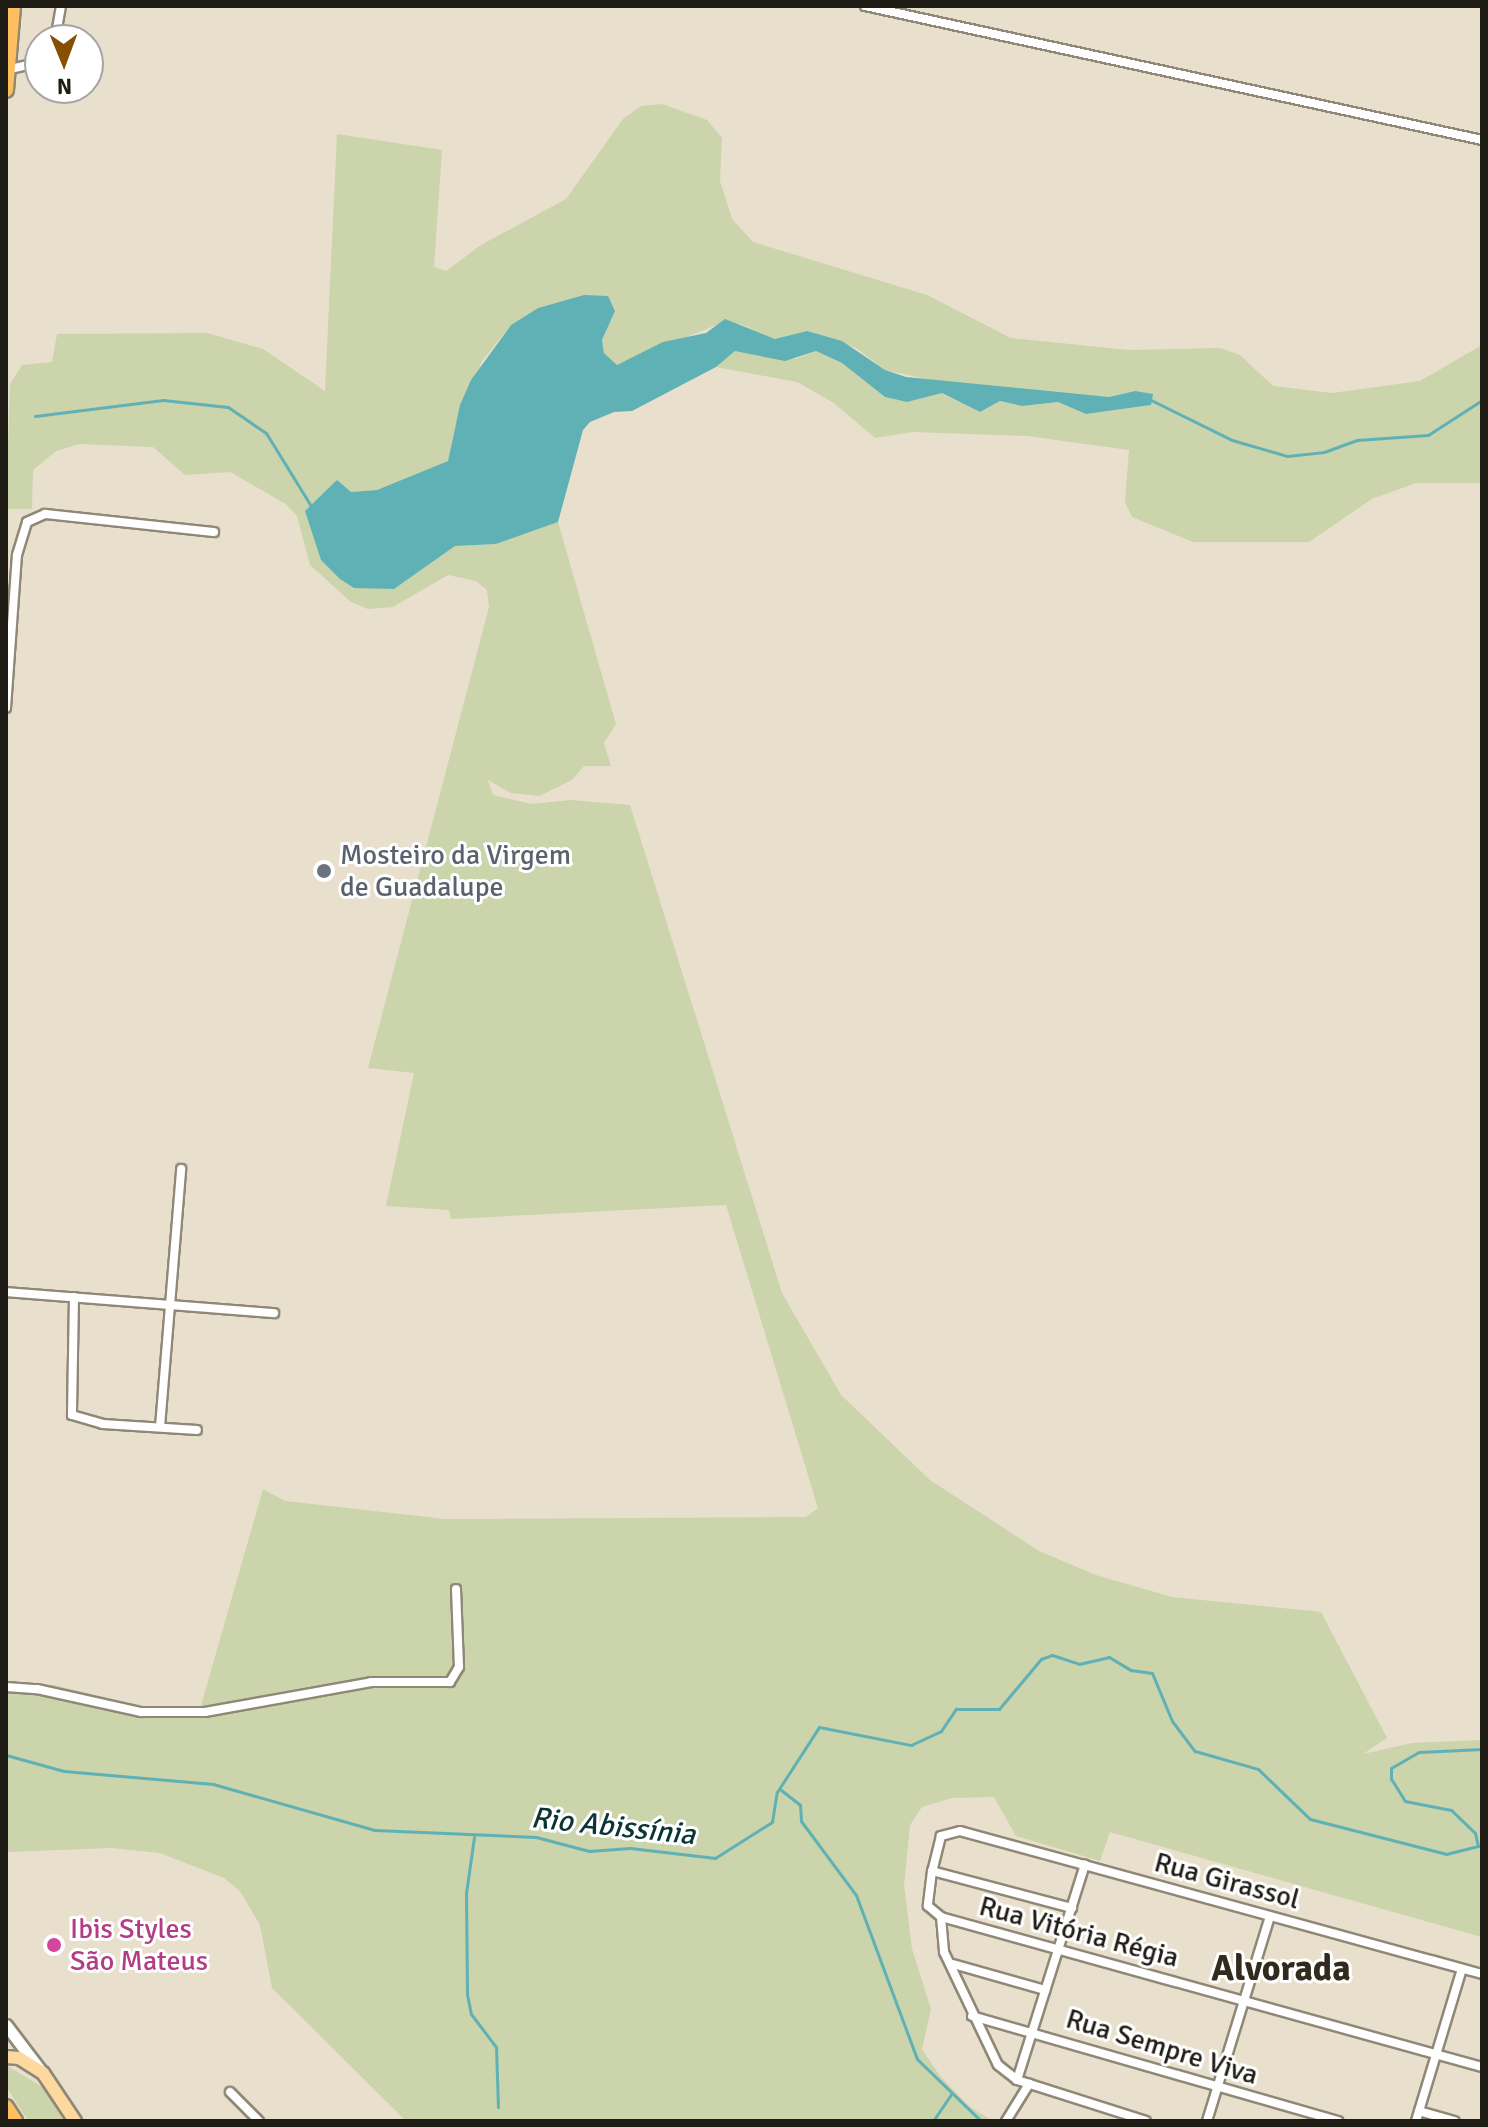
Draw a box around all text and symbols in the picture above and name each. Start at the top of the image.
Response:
north arrow [24,24,104,104]
text: N [57,73,72,100]
place label: Mosteiro da Virgem de Guadalupe [340,838,571,904]
marker: Mosteiro da Virgem de Guadalupe [315,862,333,880]
water label: Rio Abissínia [529,1800,697,1854]
street label: Rua Girassol [1151,1845,1303,1917]
street label: Rua Vitória Régia [976,1889,1182,1975]
place label: Ibis Styles São Mateus [70,1912,208,1978]
marker: Ibis Styles São Mateus [45,1936,63,1954]
district label: Alvorada [1211,1947,1351,1991]
street label: Rua Sempre Viva [1062,2002,1262,2092]

